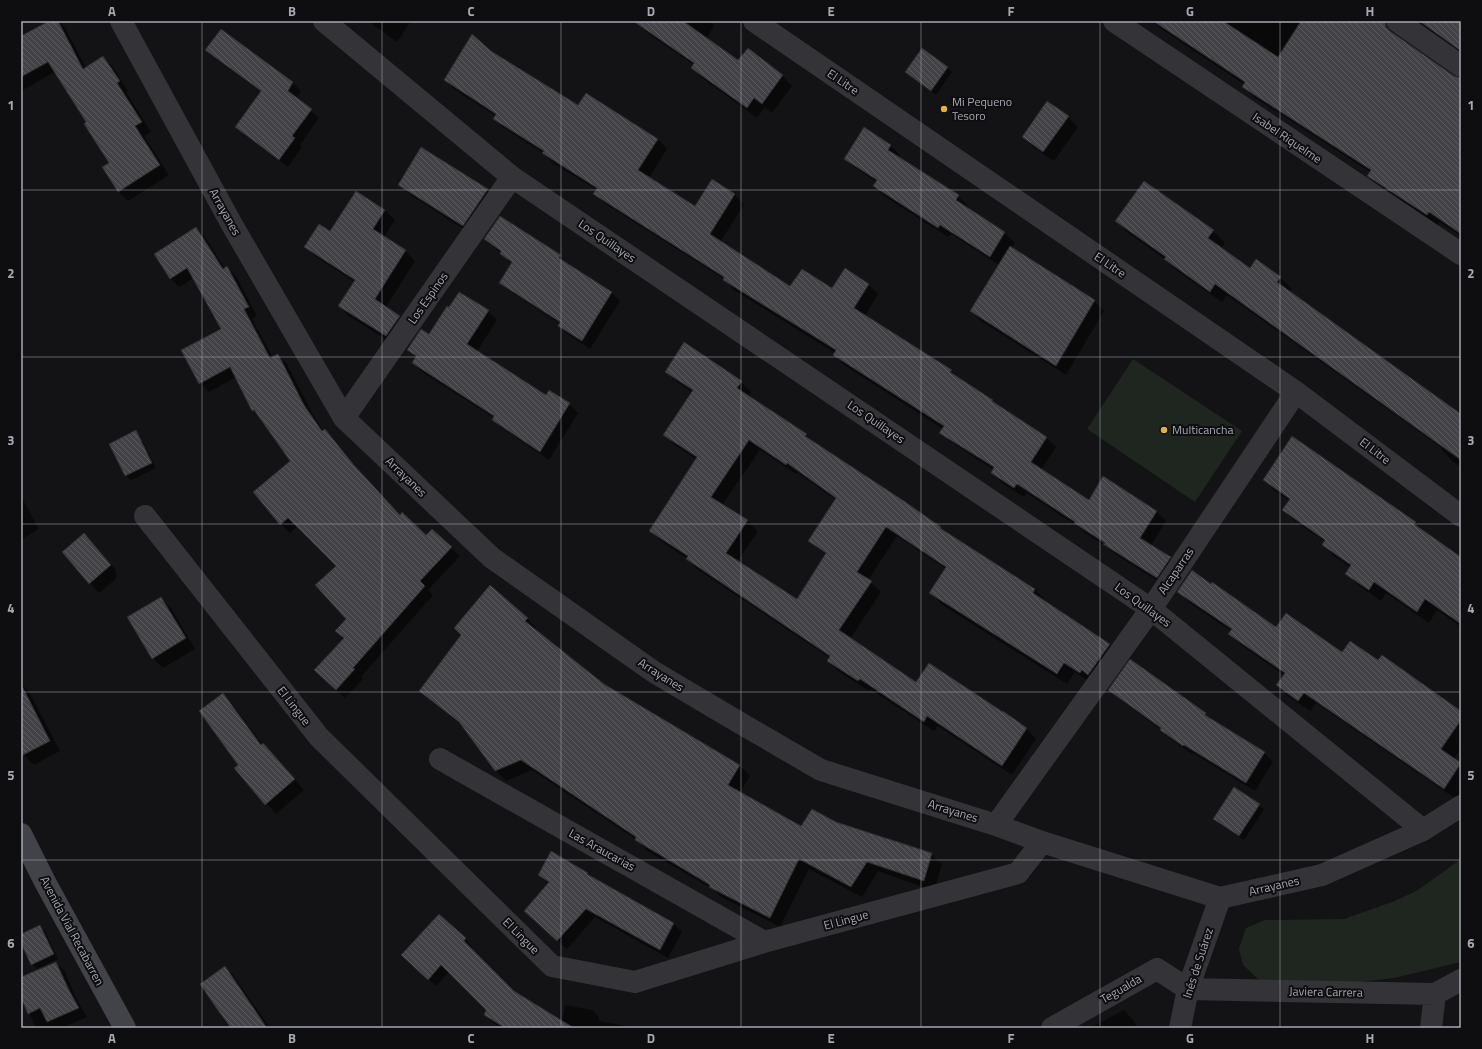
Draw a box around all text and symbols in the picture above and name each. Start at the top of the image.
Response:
text: A [108,1,116,21]
text: B [288,1,296,21]
text: C [467,1,475,21]
text: D [647,1,655,21]
text: E [827,1,835,21]
text: F [1008,1,1015,21]
text: G [1186,1,1194,21]
text: H [1366,1,1374,21]
street label: El Litre [824,64,863,99]
place label: Mi Pequeno Tesoro [952,92,1012,125]
text: 1 [7,95,15,115]
text: 1 [1467,95,1475,115]
marker: Mi Pequeno Tesoro [939,104,949,114]
street label: Isabel Riquelme [1249,107,1326,168]
street label: Arrayanes [205,185,246,239]
street label: Los Quillayes [575,214,640,267]
street label: El Litre [1091,247,1130,282]
text: 2 [7,263,15,283]
text: 2 [1467,263,1475,283]
street label: Los Espinos [403,267,453,328]
street label: Los Quillayes [844,395,909,448]
place label: Multicancha [1172,420,1233,439]
marker: Multicancha [1159,425,1169,435]
text: 3 [7,430,15,450]
text: 3 [1467,430,1475,450]
street label: El Litre [1356,433,1395,469]
street label: Arrayanes [381,452,432,502]
street label: Alcaparras [1153,543,1199,598]
street label: Los Quillayes [1111,578,1176,632]
text: 4 [7,598,15,618]
text: 4 [1467,598,1475,618]
street label: Arrayanes [635,653,688,696]
street label: El Lingue [273,682,316,729]
text: 5 [7,765,15,785]
text: 5 [1467,765,1475,785]
street label: Arrayanes [926,794,981,827]
street label: Las Araucarias [566,823,639,876]
street label: Arrayanes [1247,870,1301,901]
street label: Avenida Vial Recabarren [36,873,109,989]
street label: El Lingue [821,904,870,935]
street label: El Lingue [499,913,544,958]
street label: Inés de Suárez [1177,925,1218,1001]
text: 6 [7,933,15,953]
text: 6 [1467,933,1475,953]
street label: Tegualda [1097,969,1145,1008]
street label: Javiera Carrera [1289,981,1363,1002]
text: A [108,1028,116,1048]
text: B [288,1028,296,1048]
text: C [467,1028,475,1048]
text: D [647,1028,655,1048]
text: E [827,1028,835,1048]
text: F [1008,1028,1015,1048]
text: G [1186,1028,1194,1048]
text: H [1366,1028,1374,1048]

